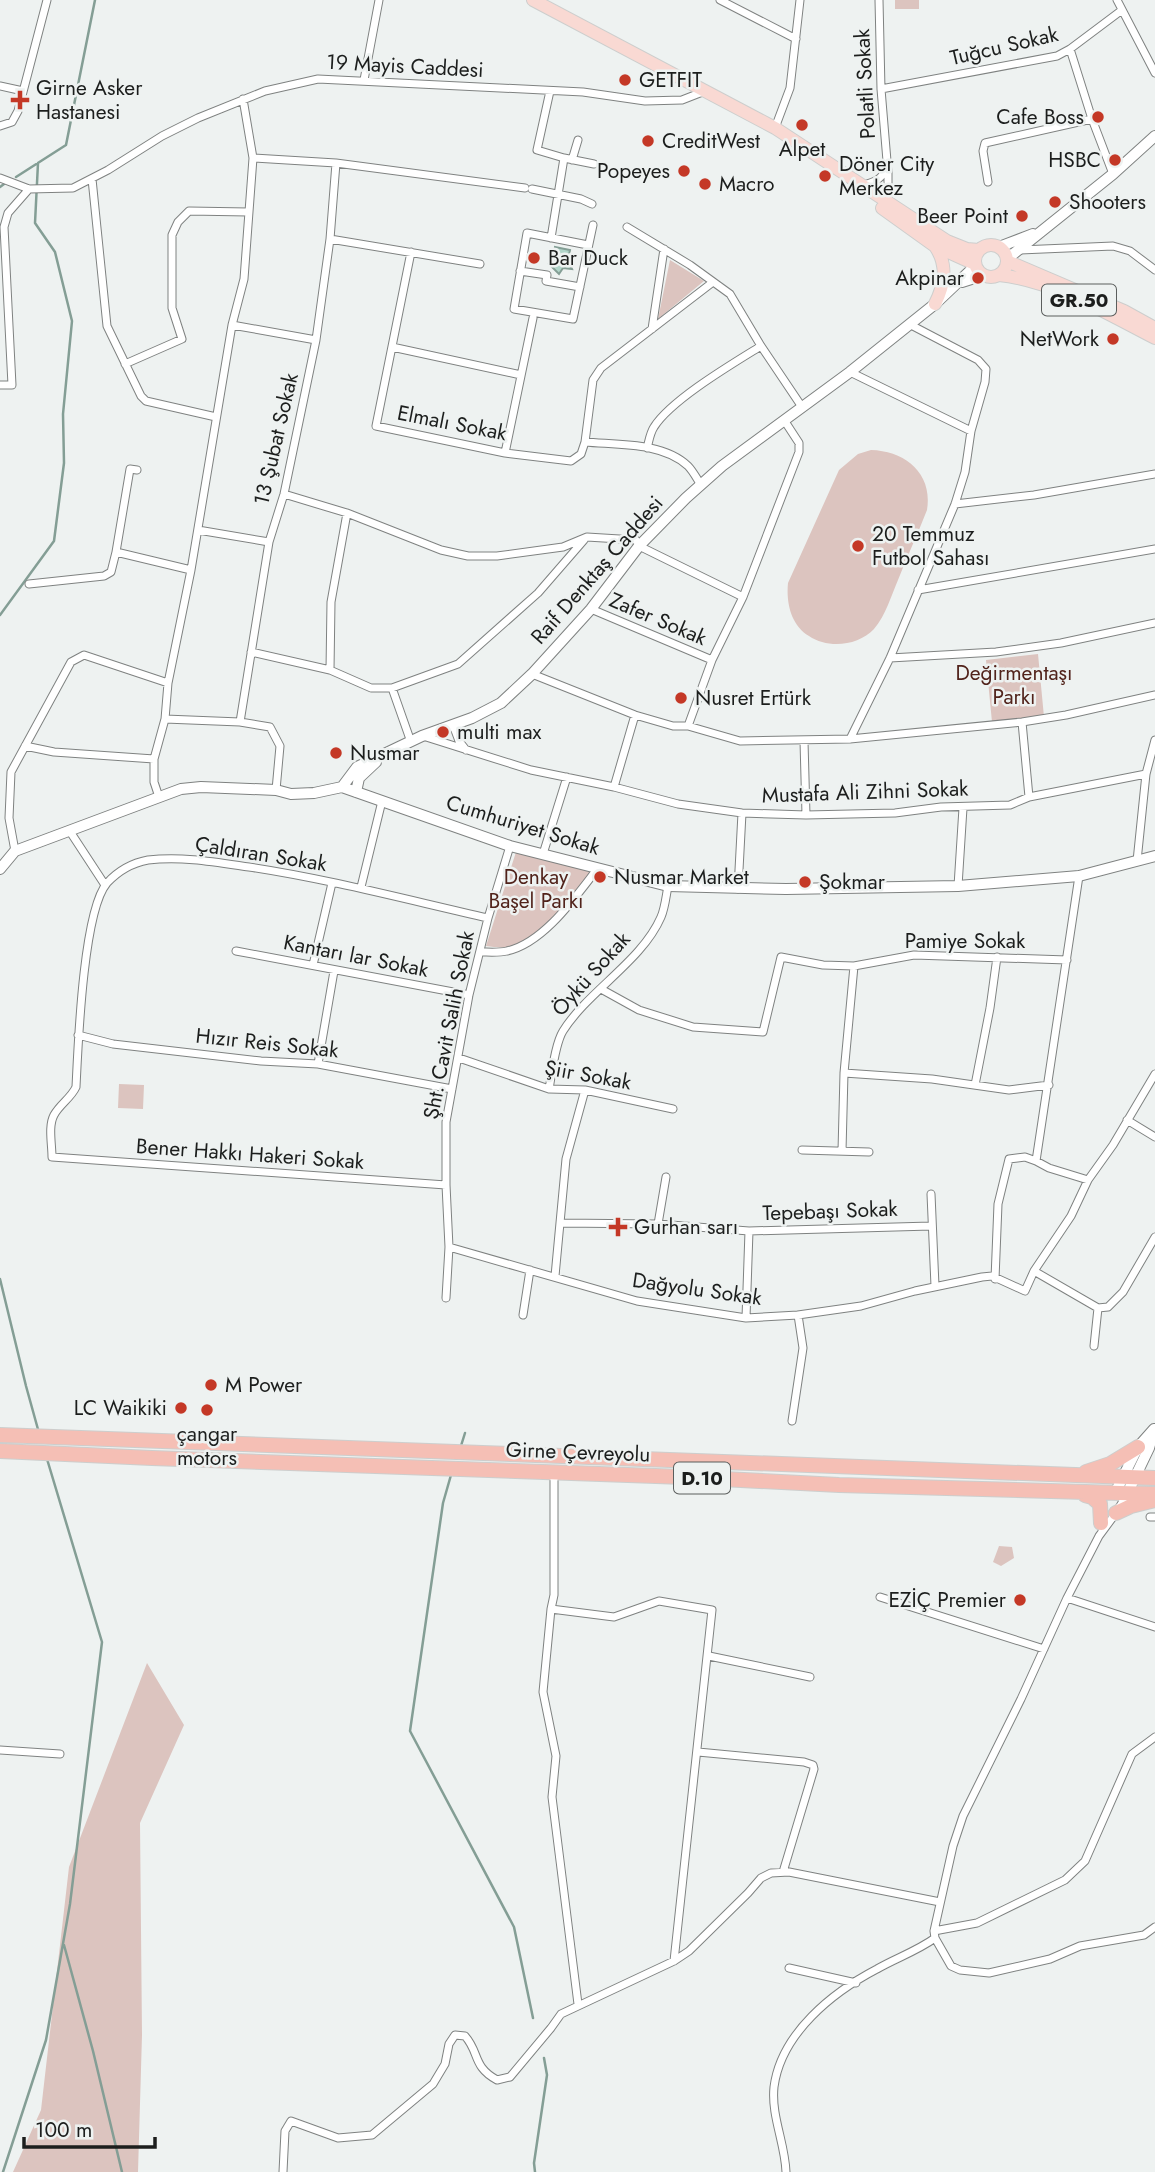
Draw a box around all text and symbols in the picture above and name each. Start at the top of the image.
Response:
street label: Tuğcu Sokak [947,19,1062,73]
street label: Polatli Sokak [847,27,883,140]
street label: 19 Mayis Caddesi [326,47,484,85]
place label: GETFIT [639,65,702,95]
marker: GETFIT [617,72,633,88]
place label: Girne Asker Hastanesi [36,73,143,127]
marker: Girne Asker Hastanesi [10,90,30,110]
place label: Cafe Boss [996,102,1084,132]
marker: Cafe Boss [1090,109,1106,125]
marker: Alpet [794,117,810,133]
place label: CreditWest [662,126,760,156]
marker: CreditWest [640,133,656,149]
place label: Alpet [779,134,825,164]
place label: HSBC [1048,145,1101,175]
place label: Döner City Merkez [839,149,935,203]
marker: HSBC [1107,152,1123,168]
place label: Popeyes [597,156,670,186]
marker: Popeyes [676,163,692,179]
marker: Döner City Merkez [817,168,833,184]
place label: Macro [719,169,775,199]
marker: Macro [697,176,713,192]
place label: Shooters [1069,187,1146,217]
marker: Shooters [1047,194,1063,210]
place label: Beer Point [917,201,1008,231]
marker: Beer Point [1014,208,1030,224]
place label: Bar Duck [548,243,629,273]
marker: Bar Duck [526,250,542,266]
place label: Akpinar [895,263,965,293]
marker: Akpinar [970,270,986,286]
road number: GR.50 [1042,284,1116,316]
place label: NetWork [1020,324,1100,354]
marker: NetWork [1105,331,1121,347]
street label: 13 Şubat Sokak [246,369,306,508]
street label: Elmalı Sokak [395,398,510,448]
street label: Raif Denktaş Caddesi [524,489,670,651]
place label: 20 Temmuz Futbol Sahası [872,519,989,573]
marker: 20 Temmuz Futbol Sahası [850,538,866,554]
street label: Zafer Sokak [605,585,712,653]
park label: Değirmentaşı Parkı [955,658,1073,712]
place label: Nusret Ertürk [695,683,812,713]
marker: Nusret Ertürk [673,690,689,706]
place label: multi max [457,717,542,747]
marker: multi max [435,724,451,740]
place label: Nusmar [350,738,420,768]
marker: Nusmar [328,745,344,761]
street label: Mustafa Ali Zihni Sokak [761,773,970,811]
street label: Cumhuriyet Sokak [443,787,604,863]
street label: Çaldıran Sokak [193,829,330,879]
park label: Denkay Başel Parkı [488,862,584,916]
place label: Nusmar Market [614,862,749,892]
place label: Şokmar [819,867,886,897]
marker: Nusmar Market [592,869,608,885]
marker: Şokmar [797,874,813,890]
street label: Öykü Sokak [545,925,638,1023]
street label: Pamiye Sokak [905,926,1026,956]
street label: Kantarı lar Sokak [281,927,432,985]
street label: Şht. Cavit Salih Sokak [416,927,482,1122]
street label: Hızır Reis Sokak [194,1021,341,1065]
street label: Şiir Sokak [542,1053,634,1097]
street label: Bener Hakkı Hakeri Sokak [135,1131,366,1177]
street label: Tepebaşı Sokak [762,1194,899,1228]
place label: Gurhan sarı [634,1212,738,1242]
marker: Gurhan sarı [608,1217,628,1237]
street label: Dağyolu Sokak [630,1265,764,1313]
place label: M Power [225,1370,303,1400]
marker: M Power [203,1377,219,1393]
place label: LC Waikiki [74,1393,167,1423]
marker: LC Waikiki [173,1400,189,1416]
marker: çangar motors [199,1402,215,1418]
place label: çangar motors [177,1419,238,1473]
street label: Girne Çevreyolu [505,1434,651,1470]
road number: D.10 [674,1462,730,1494]
place label: EZİÇ Premier [889,1585,1007,1615]
marker: EZİÇ Premier [1012,1592,1028,1608]
scale bar [24,2106,156,2150]
text: 100 m [35,2115,92,2145]

